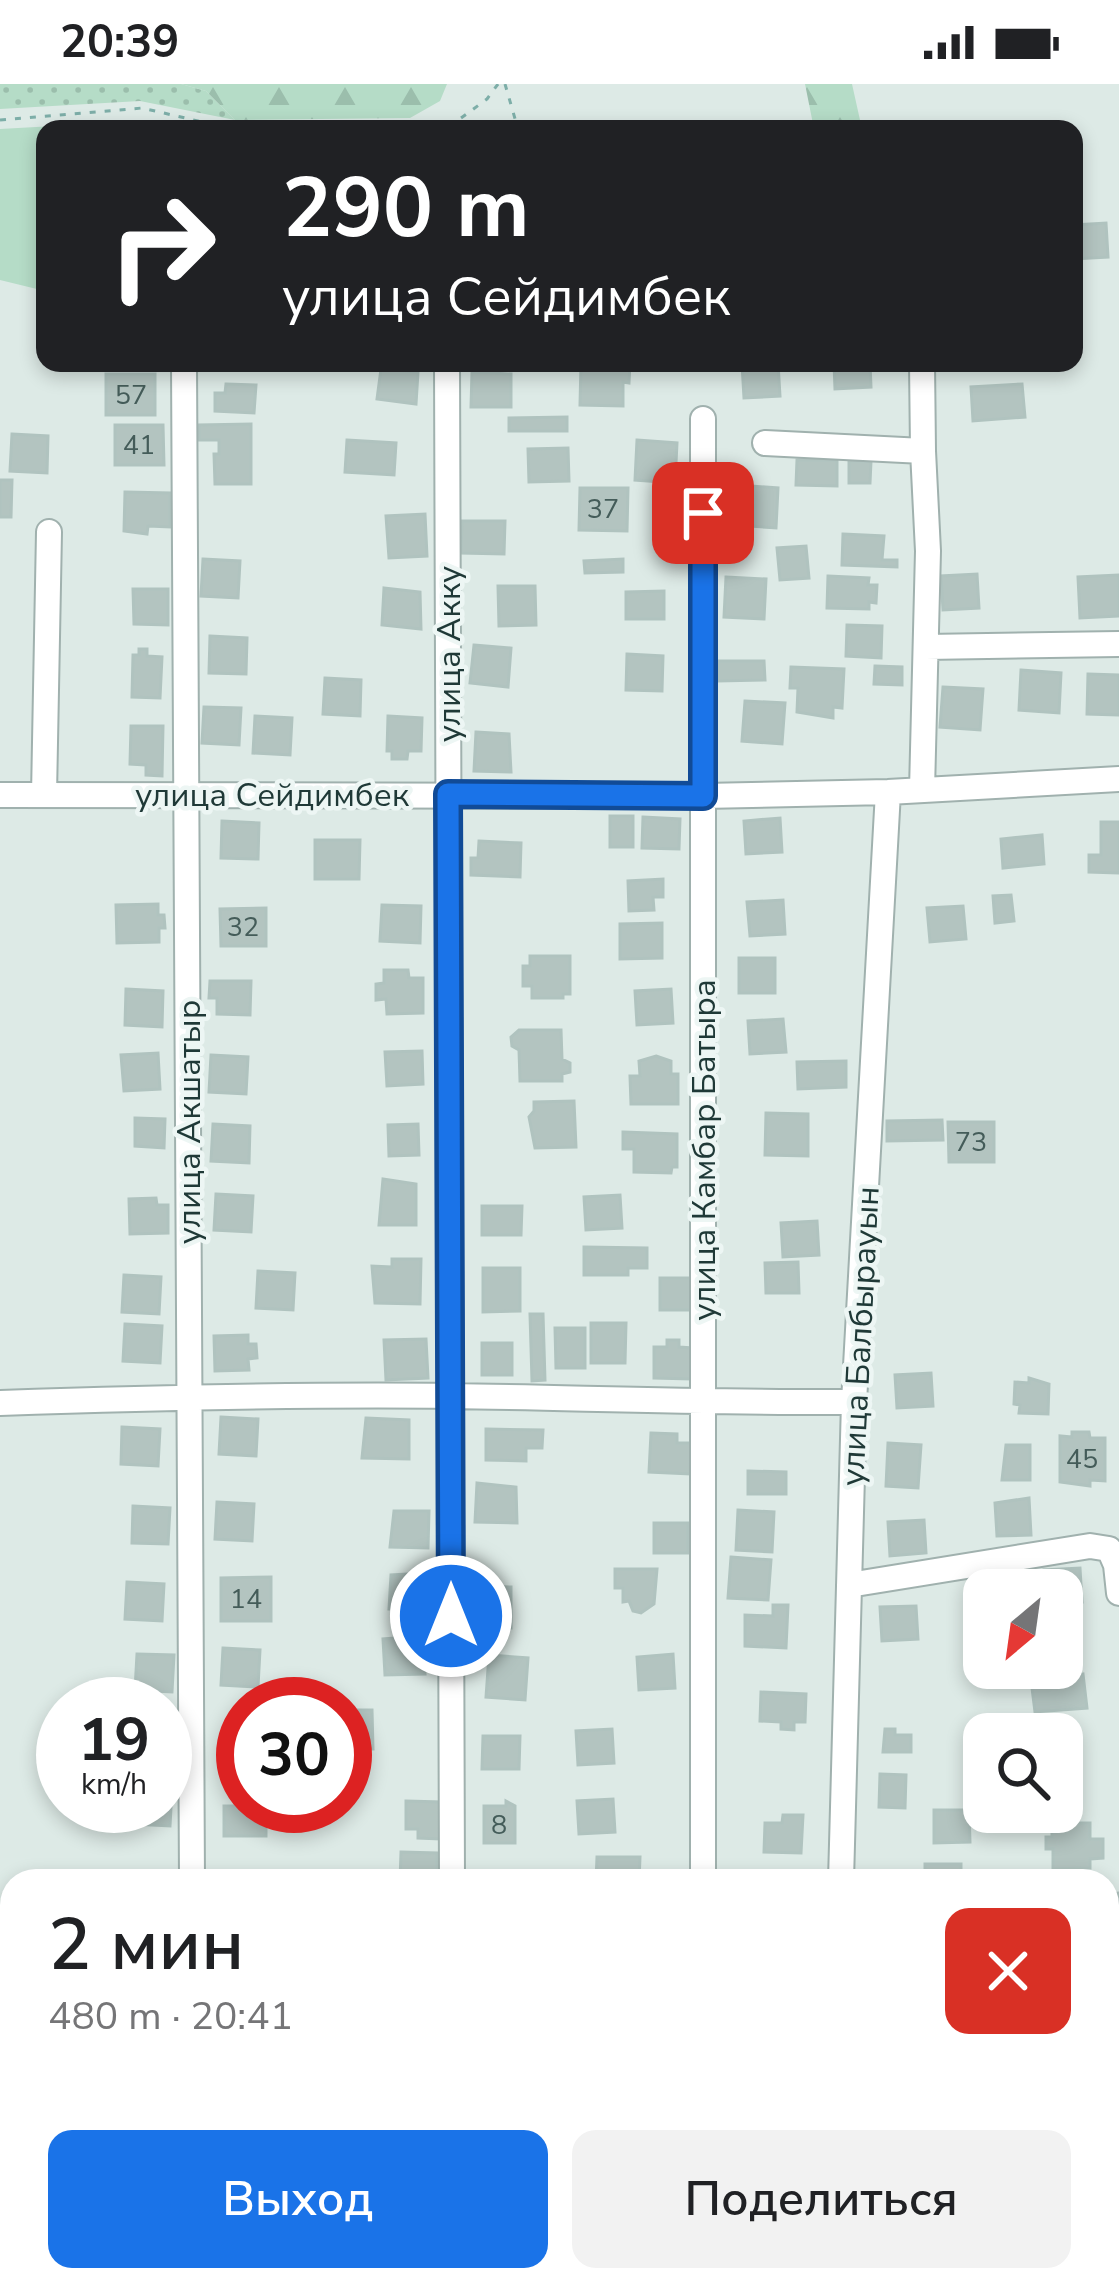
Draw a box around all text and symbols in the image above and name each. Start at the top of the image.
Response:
text: 20:39 [60,12,179,73]
text: 290 m [282,151,530,266]
icon: right [84,168,240,324]
text: улица Сейдимбек [282,260,730,334]
house number: 57 [115,377,147,414]
house number: 41 [123,427,155,464]
pin [652,462,754,564]
icon: arrive [670,480,736,546]
house number: 37 [587,491,619,528]
street label: улица Акку [427,566,472,742]
street label: улица Сейдимбек [135,773,410,818]
house number: 32 [227,909,259,946]
street label: улица Камбар Батыра [682,979,727,1321]
street label: улица Акшатыр [167,1000,212,1244]
house number: 73 [955,1124,987,1161]
street label: улица Балбырауын [830,1185,891,1487]
house number: 45 [1066,1441,1098,1478]
position arrow [388,1553,514,1679]
north arrow [963,1569,1083,1689]
map controls [963,1569,1083,1833]
house number: 14 [230,1581,262,1618]
speed limit sign: 30 [216,1677,372,1833]
text: 19 [78,1699,150,1781]
button: search [963,1713,1083,1833]
text: km/h [81,1764,147,1805]
house number: 8 [491,1807,507,1844]
text: 2 мин [48,1896,244,1994]
button: close [945,1908,1071,2034]
text: 480 m · 20:41 [48,1990,293,2043]
button: Выход [48,2130,548,2268]
button: Поделиться [572,2130,1071,2268]

